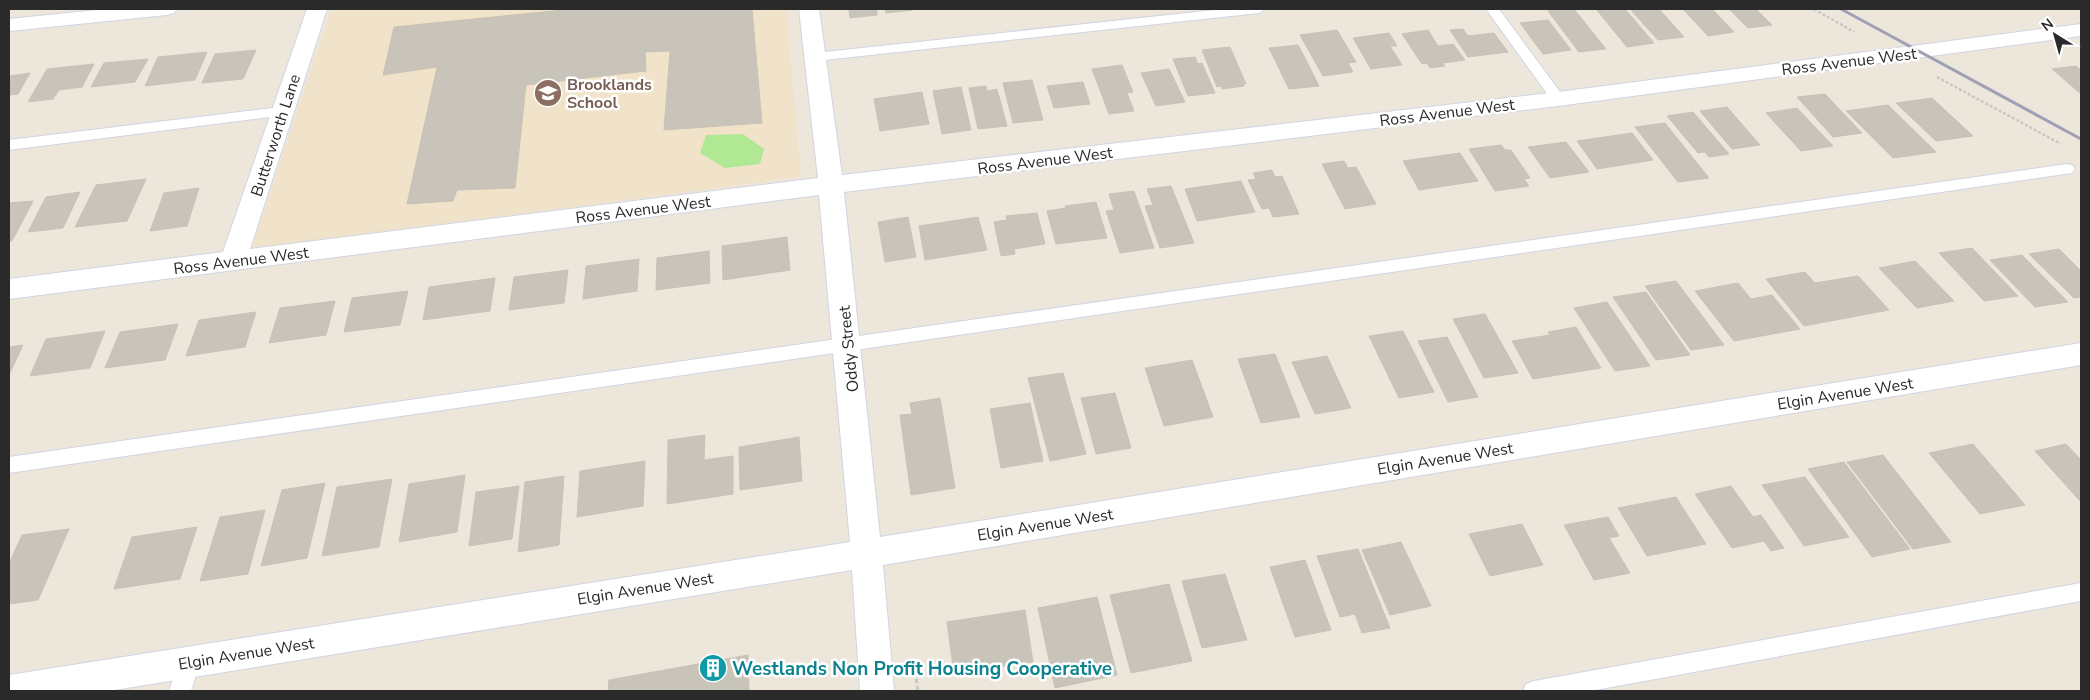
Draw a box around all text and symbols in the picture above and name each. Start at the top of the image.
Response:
north arrow [2030,10,2080,60]
text: N [2038,14,2057,36]
street label: Ross Avenue West [1780,43,1918,81]
street label: Butterworth Lane [246,71,306,199]
place label: Brooklands School [567,74,652,114]
school or university icon: Brooklands School [533,78,563,108]
street label: Ross Avenue West [1378,94,1516,132]
street label: Ross Avenue West [976,142,1114,180]
street label: Ross Avenue West [574,191,712,229]
street label: Ross Avenue West [172,242,310,280]
street label: Oddy Street [833,304,864,393]
street label: Elgin Avenue West [1776,372,1915,416]
street label: Elgin Avenue West [1376,437,1515,481]
street label: Elgin Avenue West [976,503,1115,547]
street label: Elgin Avenue West [576,567,715,611]
street label: Elgin Avenue West [177,632,316,676]
building icon: Westlands Non Profit Housing Cooperative [698,653,728,683]
place label: Westlands Non Profit Housing Cooperative [732,656,1112,682]

